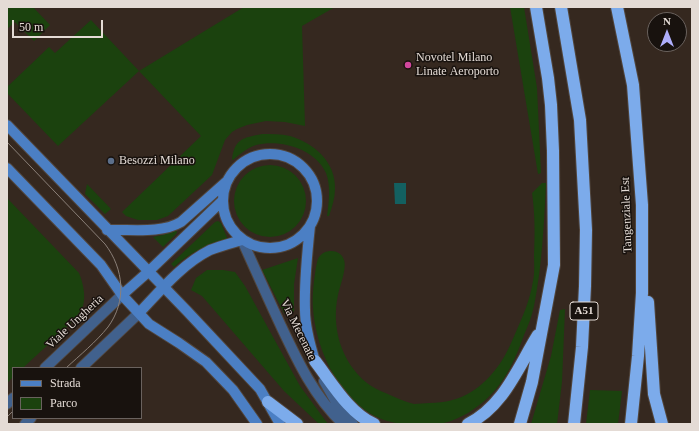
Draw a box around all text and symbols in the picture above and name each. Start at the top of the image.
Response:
scale bar [14,12,105,38]
north arrow [647,12,687,52]
text: N [663,15,671,27]
text: 50 m [19,20,43,34]
place label: Novotel Milano Linate Aeroporto [416,51,499,79]
marker: Novotel Milano Linate Aeroporto [403,60,413,70]
place label: Besozzi Milano [119,154,195,168]
marker: Besozzi Milano [106,156,116,166]
street label: Tangenziale Est [618,177,636,253]
street label: Viale Ungheria [43,292,107,352]
street label: Via Mecenate [277,297,319,363]
road number: A51 [570,302,598,320]
legend [12,367,142,419]
text: Strada [50,376,81,390]
text: Parco [50,396,77,410]

